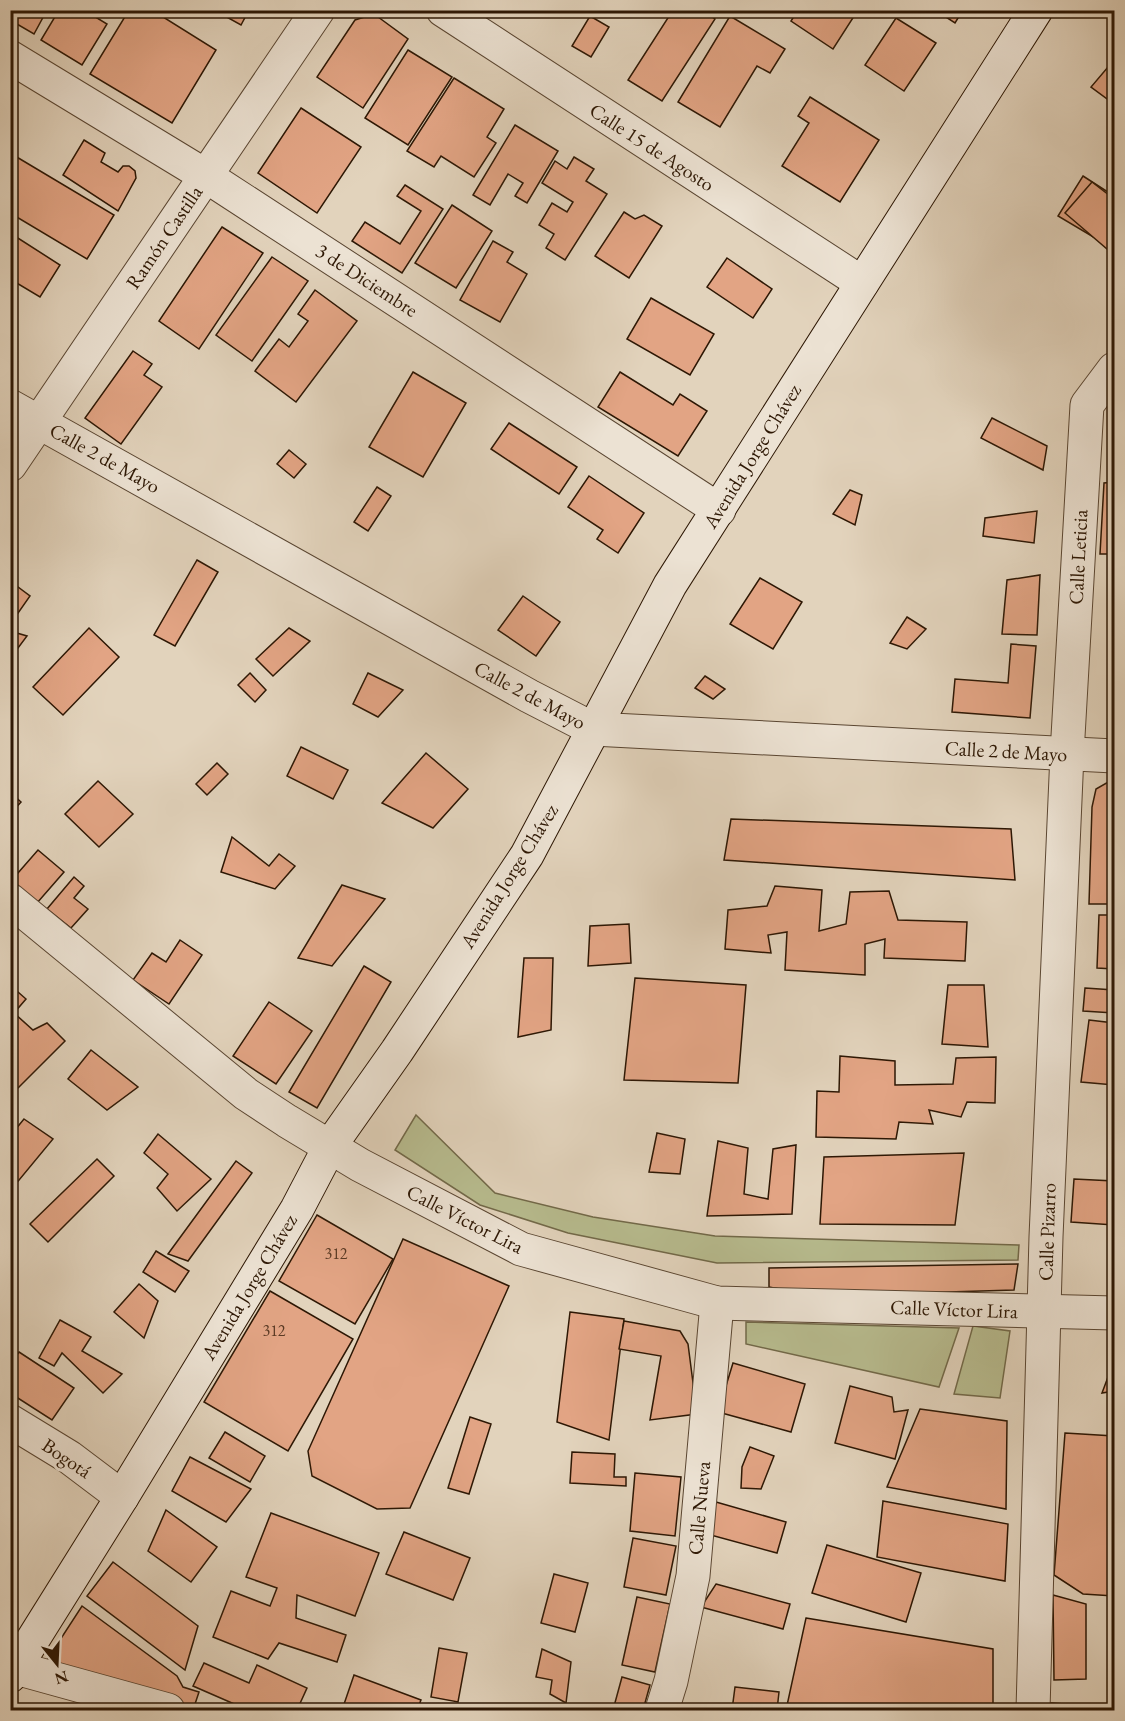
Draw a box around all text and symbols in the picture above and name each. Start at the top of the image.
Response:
street label: Calle 15 de Agosto [585,97,719,197]
street label: Ramón Castilla [120,180,208,294]
street label: 3 de Diciembre [311,237,423,323]
street label: Avenida Jorge Chávez [697,378,807,534]
street label: Calle 2 de Mayo [45,417,165,499]
street label: Calle Leticia [1063,509,1093,605]
street label: Calle 2 de Mayo [470,655,590,735]
street label: Calle 2 de Mayo [944,735,1068,767]
street label: Avenida Jorge Chávez [454,798,564,954]
street label: Calle Víctor Lira [402,1178,528,1260]
street label: Calle Pizarro [1032,1182,1062,1282]
street label: Avenida Jorge Chávez [195,1209,303,1366]
house number: 312 [324,1243,348,1264]
street label: Calle Víctor Lira [890,1294,1018,1324]
house number: 312 [262,1320,286,1341]
street label: Bogotá [37,1432,97,1484]
street label: Calle Nueva [682,1460,716,1556]
north arrow [27,1634,87,1694]
text: N [52,1666,71,1690]

